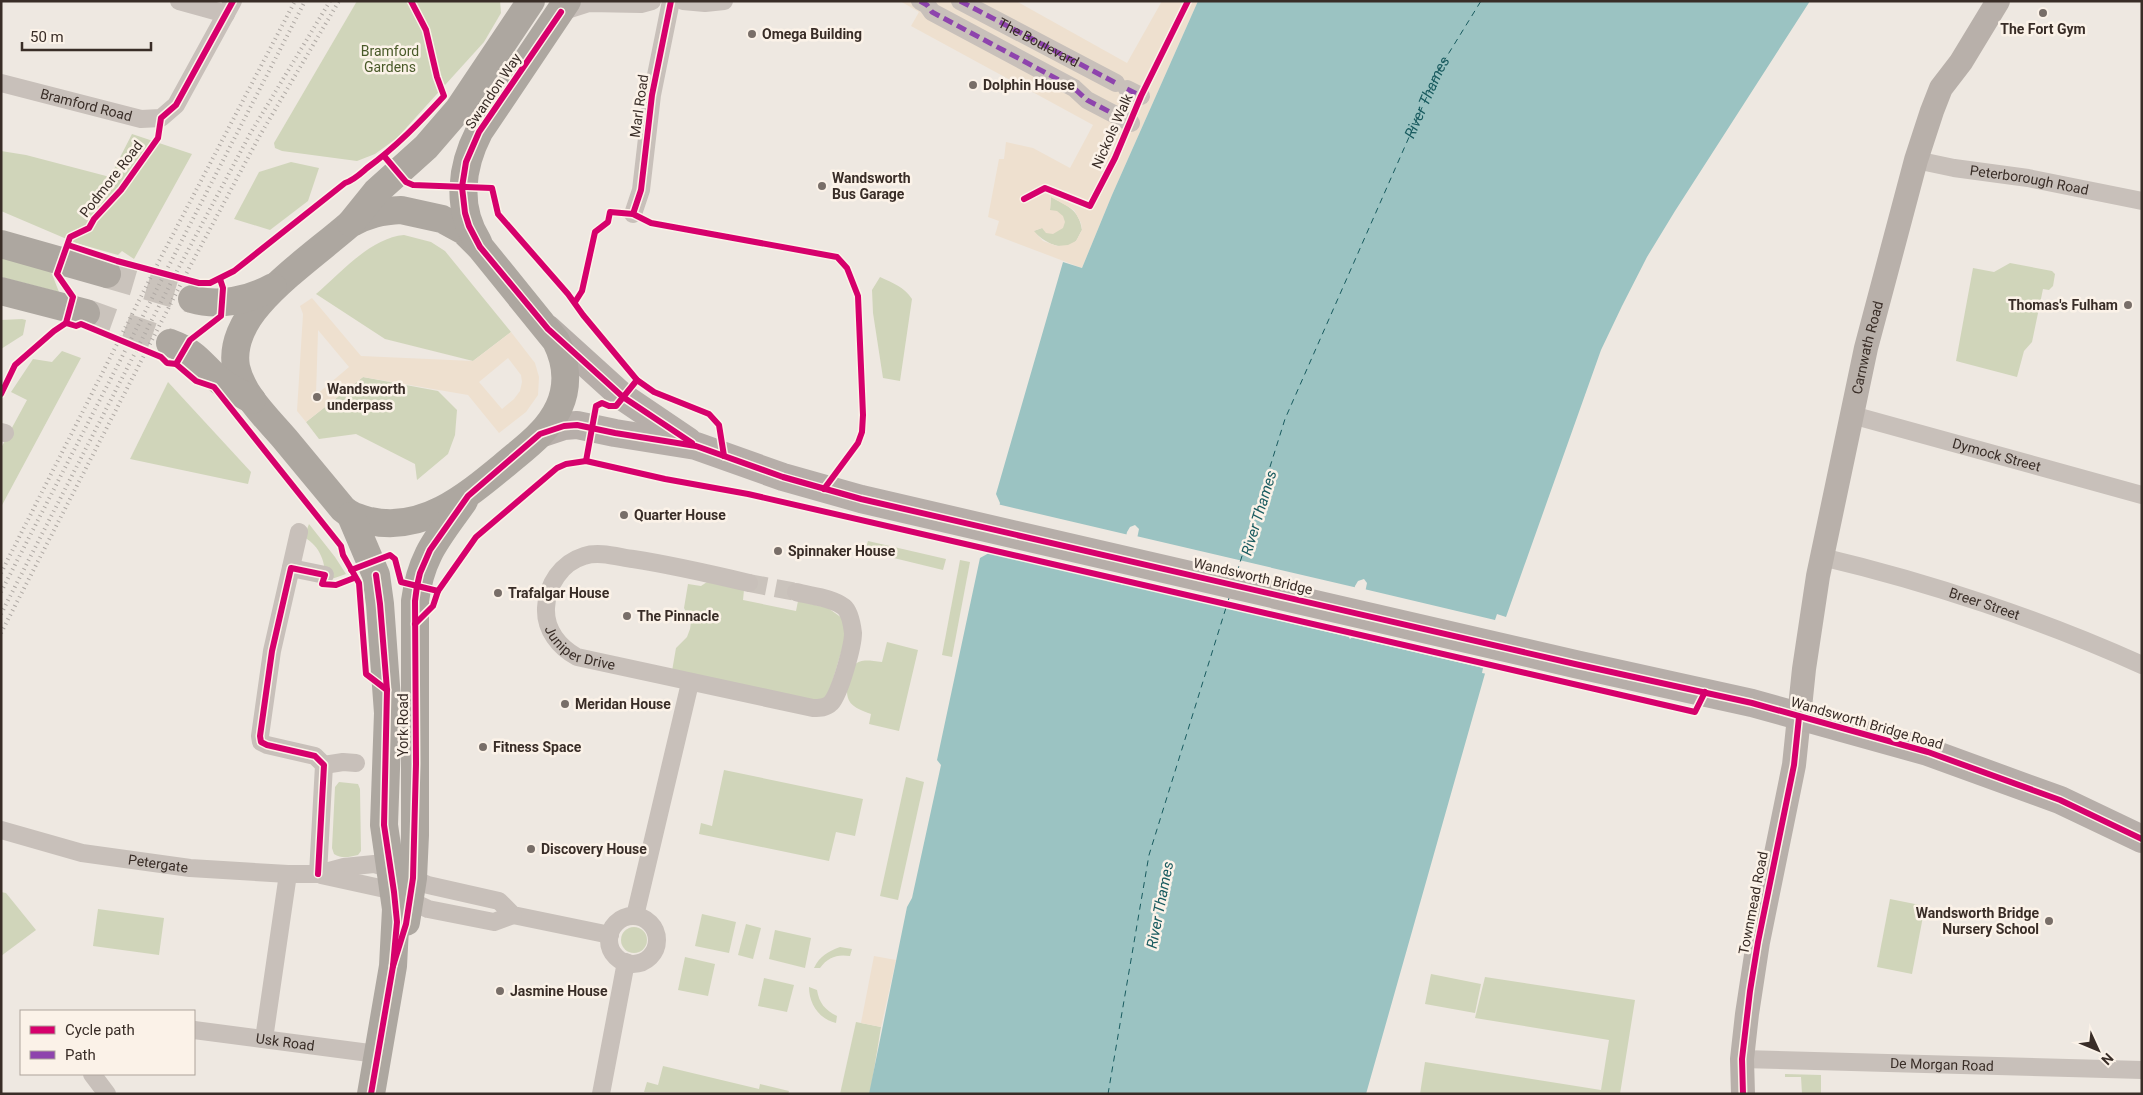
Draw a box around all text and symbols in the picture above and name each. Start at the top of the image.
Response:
marker: The Fort Gym [2037,7,2049,19]
street label: The Boulevard [996,15,1082,70]
scale bar [22,20,151,52]
place label: The Fort Gym [2000,21,2086,37]
place label: Omega Building [762,26,862,42]
text: 50 m [30,28,64,46]
marker: Omega Building [746,28,758,40]
park label: Bramford Gardens [361,43,419,75]
street label: Swandon Way [462,50,524,132]
water label: River Thames [1401,53,1454,141]
street label: Marl Road [627,73,651,139]
place label: Dolphin House [983,77,1075,93]
marker: Dolphin House [967,79,979,91]
street label: Bramford Road [39,85,134,124]
street label: Nickols Walk [1088,90,1136,171]
street label: Podmore Road [76,138,146,220]
street label: Peterborough Road [1969,162,2090,198]
place label: Wandsworth Bus Garage [832,170,911,202]
marker: Wandsworth Bus Garage [816,180,828,192]
place label: Thomas's Fulham [2008,297,2118,313]
street label: Carnwath Road [1848,299,1886,396]
marker: Thomas's Fulham [2122,299,2134,311]
place label: Wandsworth underpass [327,381,406,413]
marker: Wandsworth underpass [311,391,323,403]
street label: Dymock Street [1951,435,2043,475]
water label: River Thames [1238,468,1280,558]
place label: Quarter House [634,507,726,523]
marker: Quarter House [618,509,630,521]
place label: Spinnaker House [788,543,896,559]
marker: Spinnaker House [772,545,784,557]
street label: Wandsworth Bridge [1192,554,1314,598]
street label: Breer Street [1947,584,2022,623]
place label: Trafalgar House [508,585,610,601]
marker: Trafalgar House [492,587,504,599]
place label: The Pinnacle [637,608,719,624]
marker: The Pinnacle [621,610,633,622]
street label: Juniper Drive [541,623,617,673]
street label: York Road [395,693,411,757]
street label: Wandsworth Bridge Road [1789,694,1945,752]
place label: Meridan House [575,696,671,712]
marker: Meridan House [559,698,571,710]
place label: Fitness Space [493,739,582,755]
marker: Fitness Space [477,741,489,753]
place label: Discovery House [541,841,647,857]
marker: Discovery House [525,843,537,855]
street label: Townmead Road [1735,850,1771,956]
street label: Petergate [127,851,189,876]
water label: River Thames [1143,860,1177,950]
place label: Wandsworth Bridge Nursery School [1916,905,2039,937]
marker: Wandsworth Bridge Nursery School [2043,915,2055,927]
place label: Jasmine House [510,983,608,999]
marker: Jasmine House [494,985,506,997]
legend [20,1010,195,1075]
text: Cycle path [65,1021,135,1039]
north arrow [2073,1025,2123,1075]
street label: Usk Road [255,1030,316,1054]
text: Path [65,1046,96,1064]
text: N [2098,1050,2117,1068]
street label: De Morgan Road [1890,1055,1994,1074]

